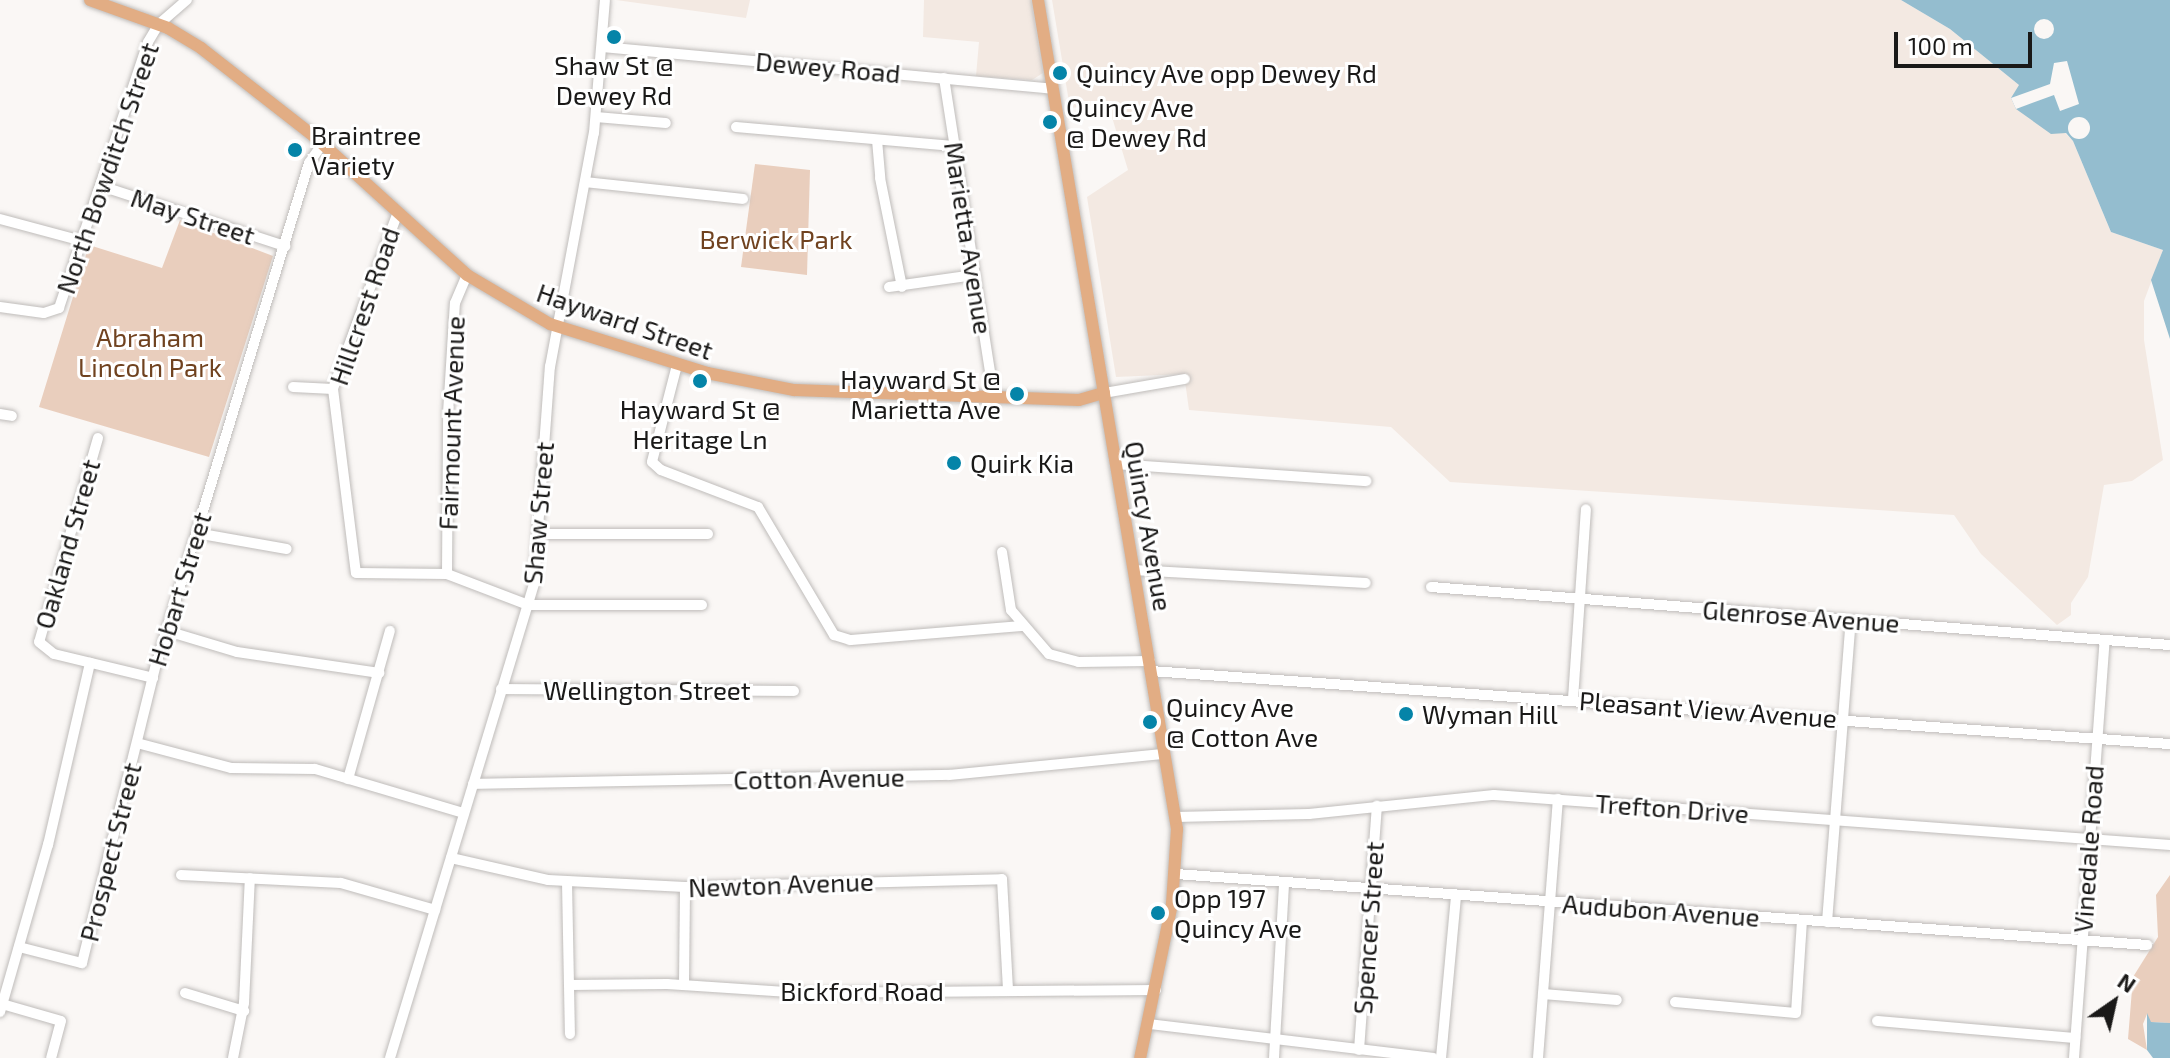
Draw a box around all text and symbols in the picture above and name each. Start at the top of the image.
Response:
scale bar [1898,16,2036,66]
marker: Shaw St @ Dewey Rd [605,28,623,46]
text: 100 m [1908,31,1973,60]
street label: North Bowditch Street [49,38,165,298]
street label: Dewey Road [754,45,902,89]
place label: Shaw St @ Dewey Rd [554,49,674,110]
place label: Quincy Ave opp Dewey Rd [1076,57,1379,89]
marker: Quincy Ave opp Dewey Rd [1051,64,1069,82]
place label: Quincy Ave @ Dewey Rd [1066,91,1207,152]
marker: Quincy Ave @ Dewey Rd [1041,113,1059,131]
place label: Braintree Variety [311,119,421,180]
street label: Marietta Avenue [938,139,1000,337]
marker: Braintree Variety [286,141,304,159]
street label: May Street [127,181,259,251]
street label: Hillcrest Road [322,223,406,389]
park label: Berwick Park [699,223,853,255]
street label: Hayward Street [533,276,717,366]
street label: Fairmount Avenue [432,315,470,531]
park label: Abraham Lincoln Park [78,321,222,382]
place label: Hayward St @ Marietta Ave [840,363,1001,424]
marker: Hayward St @ Heritage Ln [691,372,709,390]
marker: Hayward St @ Marietta Ave [1008,385,1026,403]
place label: Hayward St @ Heritage Ln [620,393,780,454]
street label: Quincy Avenue [1119,438,1179,614]
street label: Shaw Street [516,440,560,586]
place label: Quirk Kia [970,447,1074,479]
marker: Quirk Kia [945,454,963,472]
street label: Oakland Street [28,456,106,632]
street label: Hobart Street [141,508,217,670]
street label: Glenrose Avenue [1701,594,1901,638]
street label: Wellington Street [543,674,751,706]
street label: Pleasant View Avenue [1577,684,1839,734]
place label: Quincy Ave @ Cotton Ave [1166,691,1319,752]
place label: Wyman Hill [1422,698,1558,730]
marker: Wyman Hill [1397,705,1415,723]
marker: Quincy Ave @ Cotton Ave [1141,713,1159,731]
street label: Prospect Street [73,759,147,945]
street label: Cotton Avenue [733,761,905,795]
street label: Vinedale Road [2067,764,2109,934]
street label: Trefton Drive [1594,787,1750,829]
street label: Spencer Street [1346,840,1390,1016]
street label: Newton Avenue [687,865,875,903]
place label: Opp 197 Quincy Ave [1174,882,1303,944]
street label: Audubon Avenue [1561,888,1761,932]
marker: Opp 197 Quincy Ave [1149,904,1167,922]
north arrow [2074,962,2154,1042]
text: N [2114,967,2141,997]
street label: Bickford Road [780,975,944,1007]

